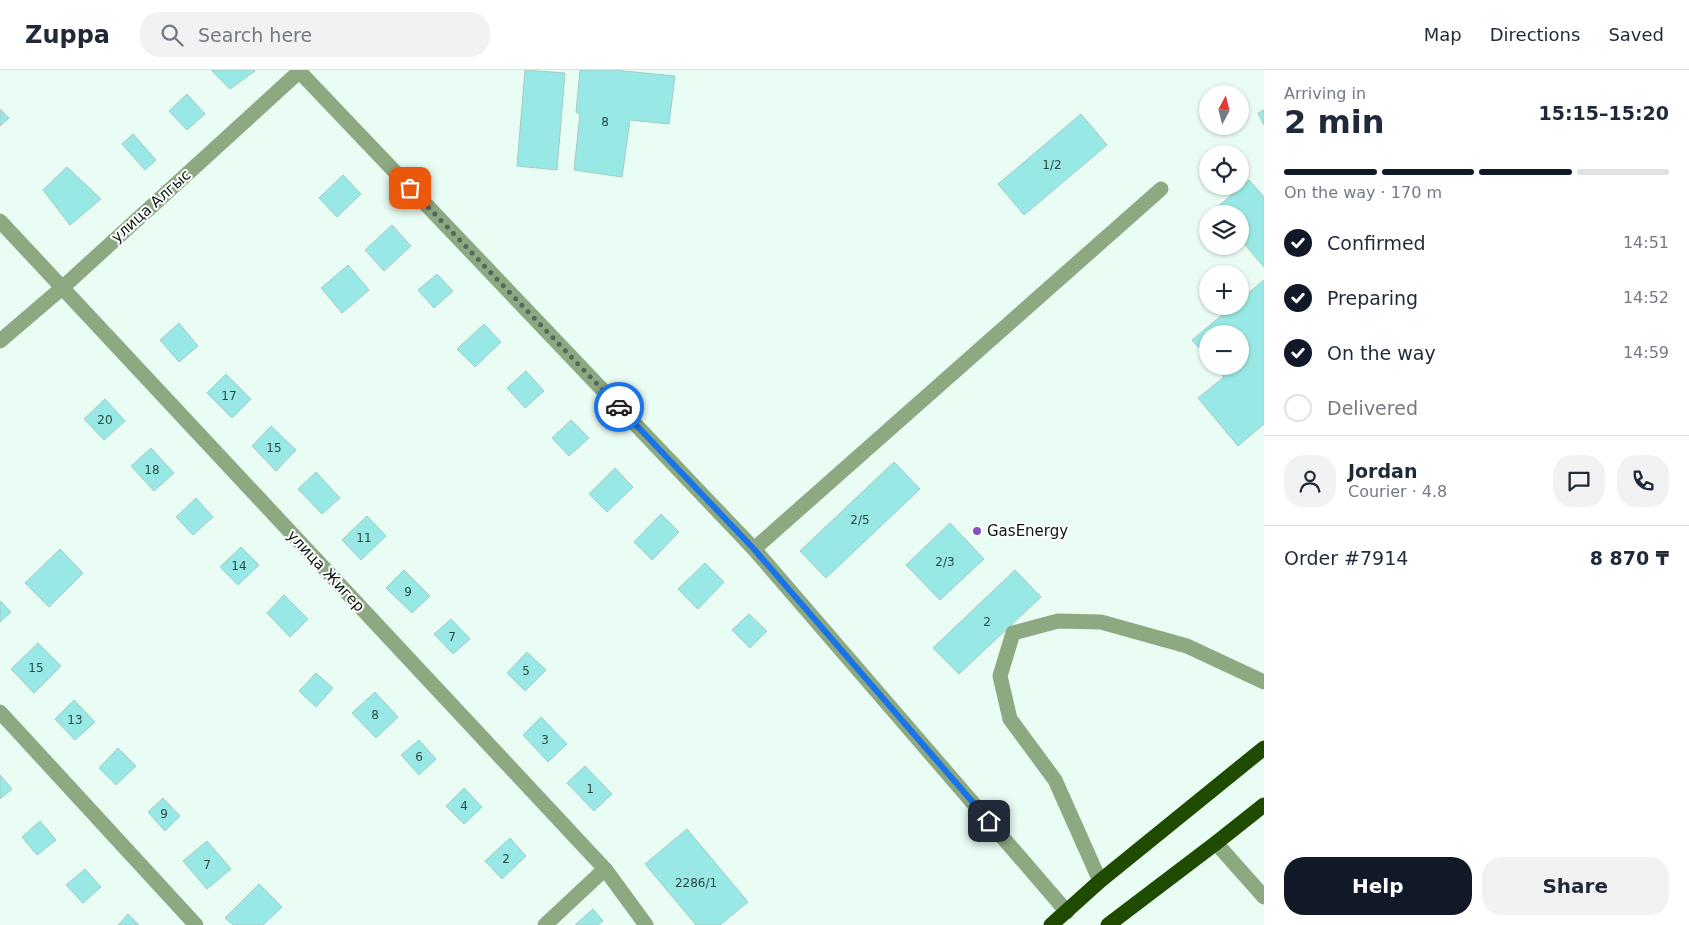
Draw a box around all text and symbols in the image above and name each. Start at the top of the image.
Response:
search box [140,12,490,57]
text: Zuppa [25,21,110,49]
icon: search [158,21,186,49]
text: Search here [198,24,312,46]
text: Map [1424,24,1462,45]
text: Directions [1490,24,1580,45]
text: Saved [1608,24,1664,45]
text: Arriving in [1284,84,1366,103]
north arrow [1199,85,1249,135]
map controls [1199,85,1249,375]
text: 15:15–15:20 [1539,102,1669,124]
text: 2 min [1284,103,1385,141]
house number: 8 [601,115,609,129]
button: locate [1199,145,1249,195]
house number: 1/2 [1042,158,1062,172]
street label: улица Алгыс [108,166,194,246]
pin [389,167,431,209]
icon: bag [396,174,424,202]
text: On the way · 170 m [1284,183,1442,202]
button: layers [1199,205,1249,255]
icon: check [1284,229,1312,257]
text: Confirmed [1327,232,1426,254]
text: 14:51 [1623,233,1669,252]
button: + [1199,265,1249,315]
icon: check [1284,284,1312,312]
text: Preparing [1327,287,1418,309]
text: 14:52 [1623,288,1669,307]
button: − [1199,325,1249,375]
icon: check [1284,339,1312,367]
text: On the way [1327,342,1436,364]
text: 14:59 [1623,343,1669,362]
courier [594,382,644,432]
house number: 17 [221,389,237,403]
icon: car [605,393,633,421]
text: Delivered [1327,397,1418,419]
house number: 20 [97,413,113,427]
house number: 15 [266,441,282,455]
button: person [1284,455,1336,507]
button: chat [1553,455,1605,507]
button: phone [1617,455,1669,507]
text: Jordan [1348,460,1417,482]
house number: 18 [144,463,160,477]
text: Courier · 4.8 [1348,482,1447,501]
house number: 2/5 [850,513,870,527]
place label: GasEnergy [987,522,1068,540]
marker: GasEnergy [971,525,983,537]
street label: улица Жигер [284,526,368,616]
house number: 11 [356,531,372,545]
text: Order #7914 [1284,547,1408,569]
text: 8 870 ₸ [1590,547,1669,569]
house number: 2/3 [935,555,955,569]
house number: 14 [231,559,247,573]
house number: 9 [404,585,412,599]
house number: 2 [983,615,991,629]
house number: 7 [448,630,456,644]
house number: 15 [28,661,44,675]
house number: 5 [522,664,530,678]
house number: 8 [371,708,379,722]
house number: 13 [67,713,83,727]
house number: 3 [541,733,549,747]
house number: 6 [415,750,423,764]
house number: 1 [586,782,594,796]
house number: 4 [460,799,468,813]
pin [968,800,1010,842]
house number: 9 [160,807,168,821]
icon: home [975,807,1003,835]
house number: 2 [502,852,510,866]
button: Help [1284,857,1472,915]
button: Share [1482,857,1669,915]
house number: 7 [203,858,211,872]
house number: 2286/1 [675,876,717,890]

